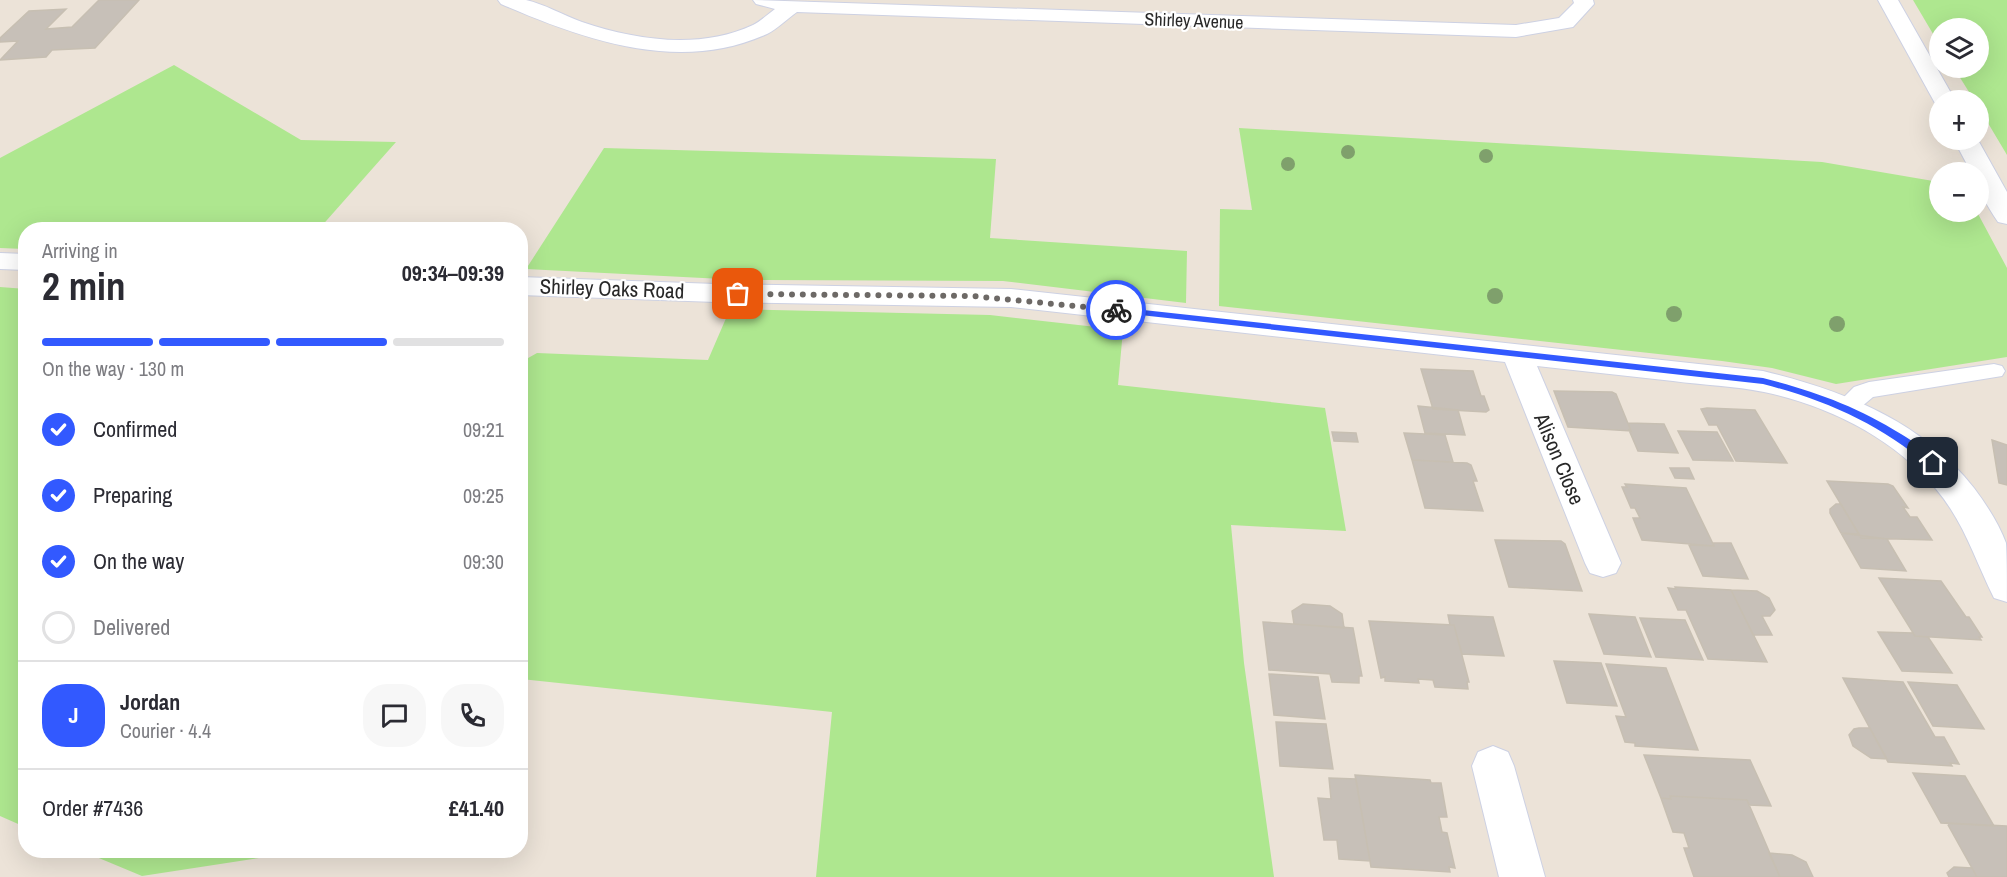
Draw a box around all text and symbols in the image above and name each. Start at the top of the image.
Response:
street label: Shirley Avenue [1144,6,1244,35]
map controls [1929,18,1989,222]
button: layers [1929,18,1989,78]
button: + [1929,90,1989,150]
button: − [1929,162,1989,222]
text: Arriving in [42,237,118,264]
text: 09:34–09:39 [402,258,504,288]
text: 2 min [42,260,126,312]
pin [712,268,763,319]
street label: Shirley Oaks Road [539,271,685,306]
icon: bag [721,277,754,310]
courier [1086,280,1146,340]
icon: bike [1100,294,1133,327]
text: On the way · 130 m [42,355,184,382]
street label: Alison Close [1527,408,1592,509]
icon: check [42,413,75,446]
text: Confirmed [93,414,177,444]
text: 09:21 [463,416,504,443]
pin [1907,437,1958,488]
icon: home [1916,446,1949,479]
icon: check [42,479,75,512]
text: Preparing [93,480,172,510]
text: 09:25 [463,482,504,509]
icon: check [42,545,75,578]
text: On the way [93,546,184,576]
text: 09:30 [463,548,504,575]
text: Delivered [93,612,170,642]
button: chat [363,684,426,747]
button: phone [441,684,504,747]
text: Jordan [120,687,180,717]
text: J [68,700,79,730]
text: Courier · 4.4 [120,717,211,744]
text: Order #7436 [42,793,143,823]
text: £41.40 [449,793,504,823]

